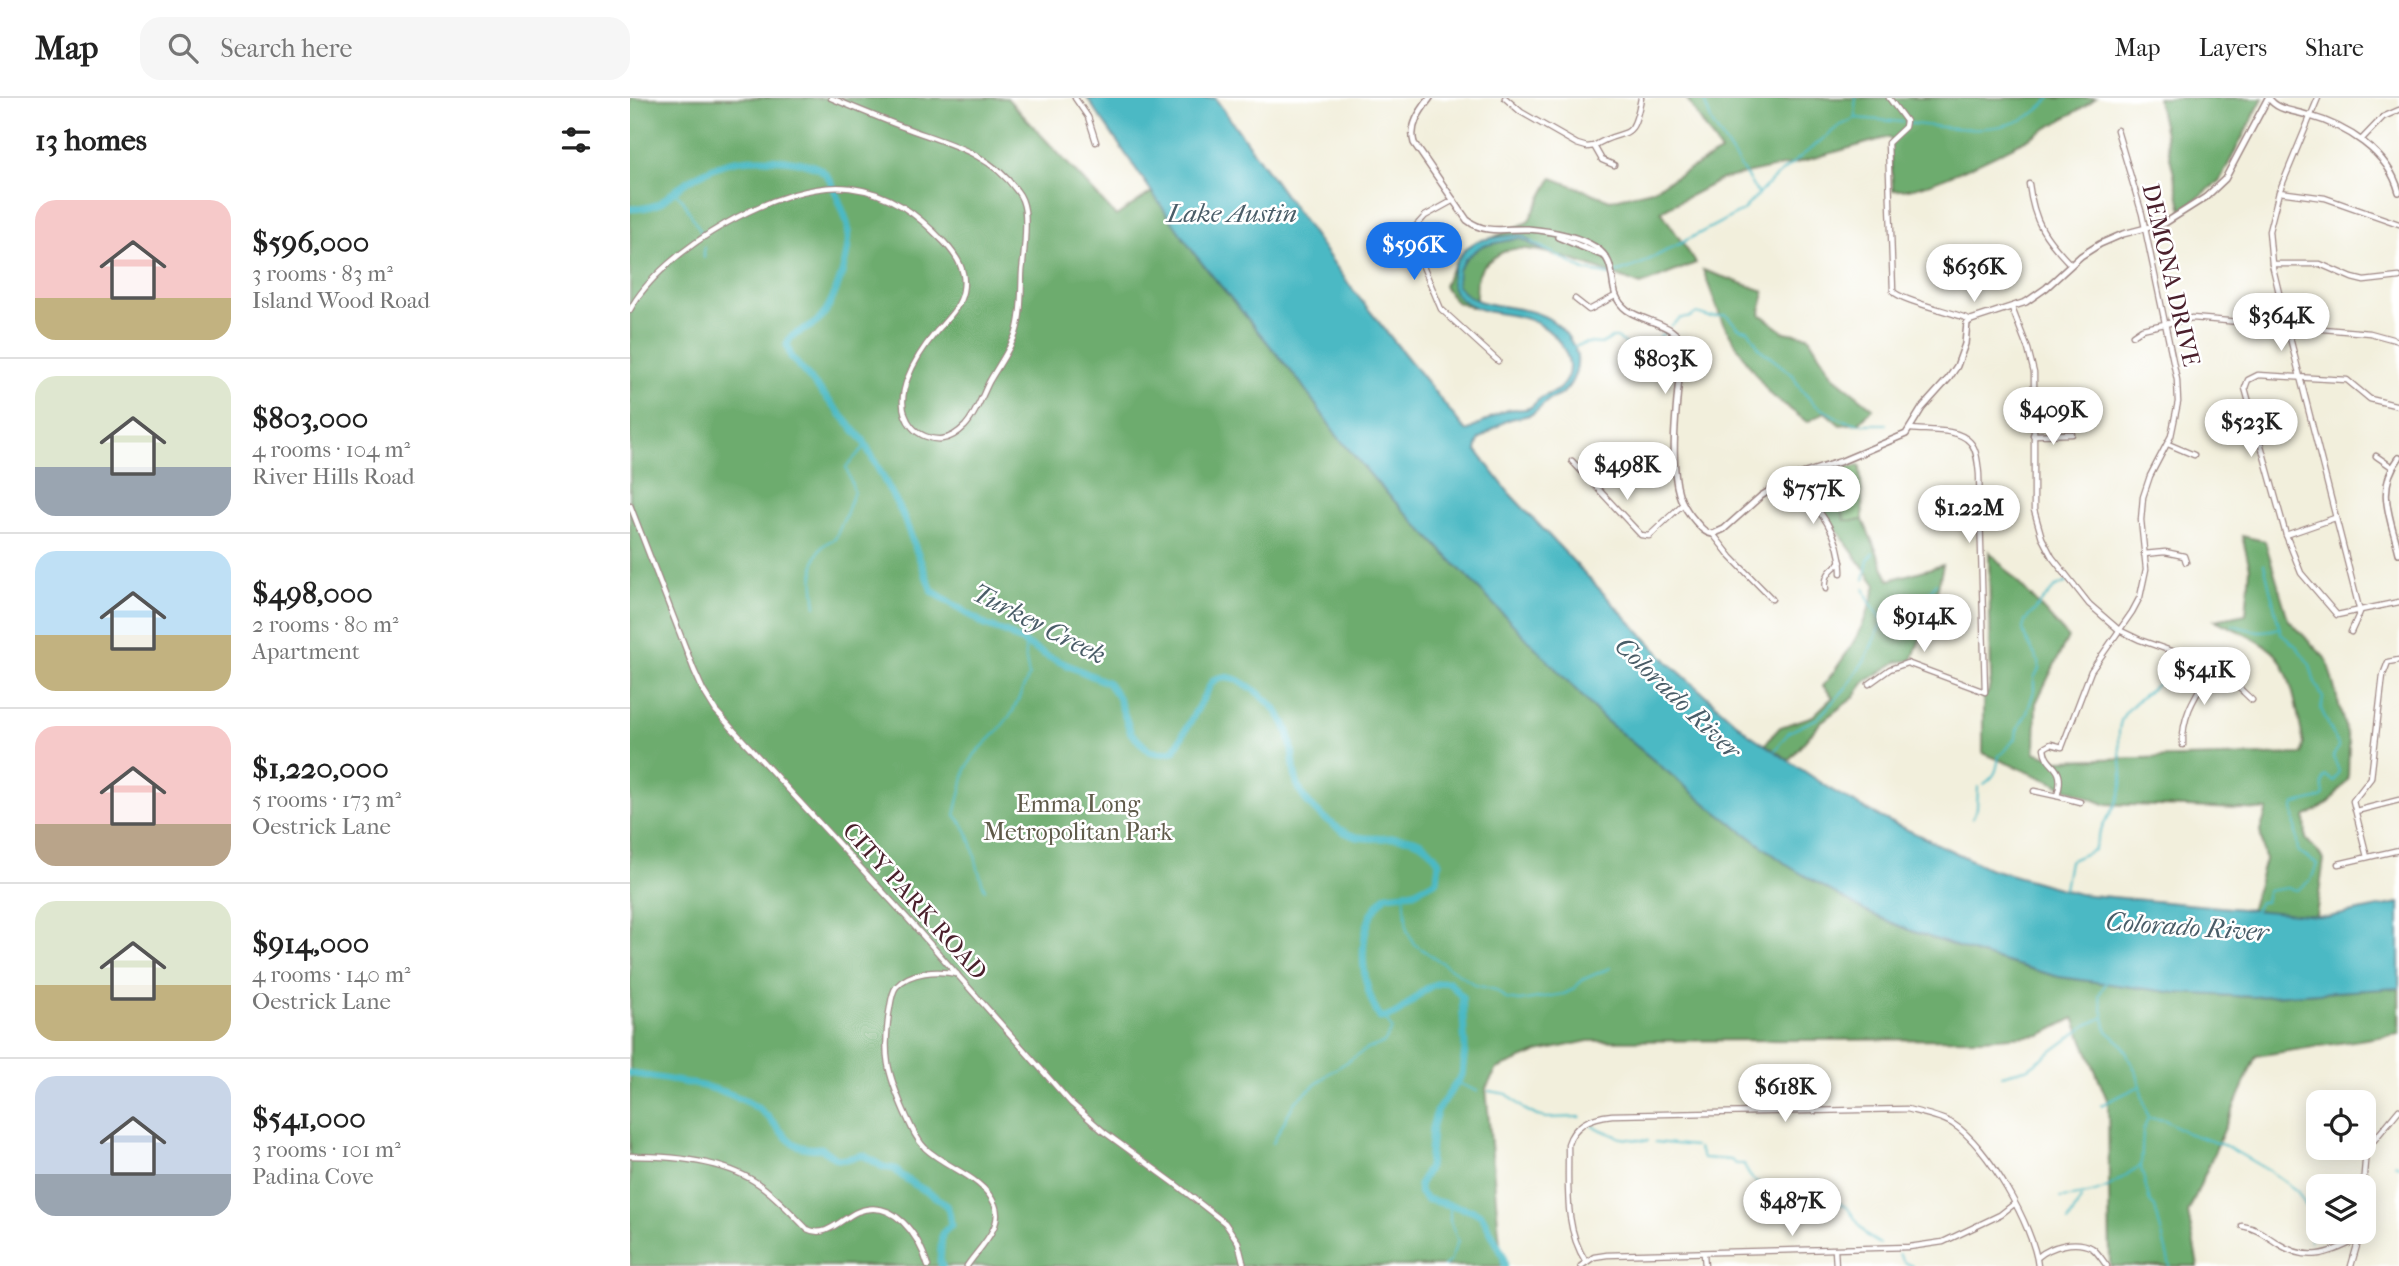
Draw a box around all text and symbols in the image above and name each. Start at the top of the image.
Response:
search box [140,17,630,80]
text: Map [35,29,98,68]
icon: search [164,29,202,67]
text: Search here [220,33,352,64]
text: Map [2115,34,2161,62]
text: Layers [2199,34,2267,62]
text: Share [2305,34,2364,62]
icon: filters [557,121,595,159]
text: 13 homes [35,123,147,158]
street label: DEMONA DRIVE [2136,181,2206,369]
water label: Lake Austin [1165,198,1297,229]
pin: $596K [1365,222,1463,282]
text: $596,000 [252,225,369,260]
icon: home [91,228,175,312]
text: $596K [1382,231,1446,258]
pin: $636K [1925,244,2023,304]
text: $636K [1942,253,2006,280]
text: 3 rooms · 83 m² [252,260,393,287]
text: Island Wood Road [252,287,430,314]
pin: $364K [2232,294,2330,353]
text: $364K [2249,302,2313,329]
pin: $803K [1616,336,1714,396]
text: $803K [1633,345,1697,372]
pin: $409K [2004,388,2102,447]
text: $409K [2019,396,2087,423]
pin: $523K [2202,400,2300,459]
text: $803,000 [252,401,368,436]
icon: home [91,404,175,488]
text: $523K [2221,408,2281,435]
text: 4 rooms · 104 m² [252,436,410,463]
pin: $498K [1578,442,1676,502]
text: $498K [1594,451,1660,478]
text: River Hills Road [252,463,415,490]
pin: $757K [1764,466,1862,526]
text: $757K [1782,475,1844,502]
pin: $1.22M [1912,486,2026,545]
text: $1.22M [1934,494,2004,521]
text: $498,000 [252,576,373,611]
water label: Turkey Creek [967,577,1111,671]
icon: home [91,579,175,663]
pin: $914K [1875,594,1973,654]
text: $914K [1892,603,1956,630]
text: 2 rooms · 80 m² [252,611,399,638]
water label: Colorado River [1609,630,1749,767]
text: Apartment [252,638,360,665]
pin: $541K [2155,648,2253,707]
text: $541K [2173,656,2235,683]
text: $1,220,000 [252,751,389,786]
icon: home [91,754,175,838]
text: 5 rooms · 173 m² [252,786,401,813]
park label: Emma Long Metropolitan Park [983,790,1173,846]
text: Oestrick Lane [252,813,391,840]
street label: CITY PARK ROAD [837,817,993,985]
water label: Colorado River [2105,906,2272,948]
text: $914,000 [252,926,369,961]
icon: home [91,929,175,1013]
text: 4 rooms · 140 m² [252,961,411,988]
text: Oestrick Lane [252,988,391,1015]
pin: $618K [1736,1065,1834,1124]
text: $618K [1754,1073,1816,1100]
map controls [2306,1090,2376,1244]
button: locate [2306,1090,2376,1160]
text: $541,000 [252,1101,366,1136]
icon: home [91,1104,175,1188]
text: 3 rooms · 101 m² [252,1136,401,1163]
text: Padina Cove [252,1163,374,1190]
button: layers [2306,1174,2376,1244]
pin: $487K [1743,1178,1841,1238]
text: $487K [1759,1187,1825,1214]

